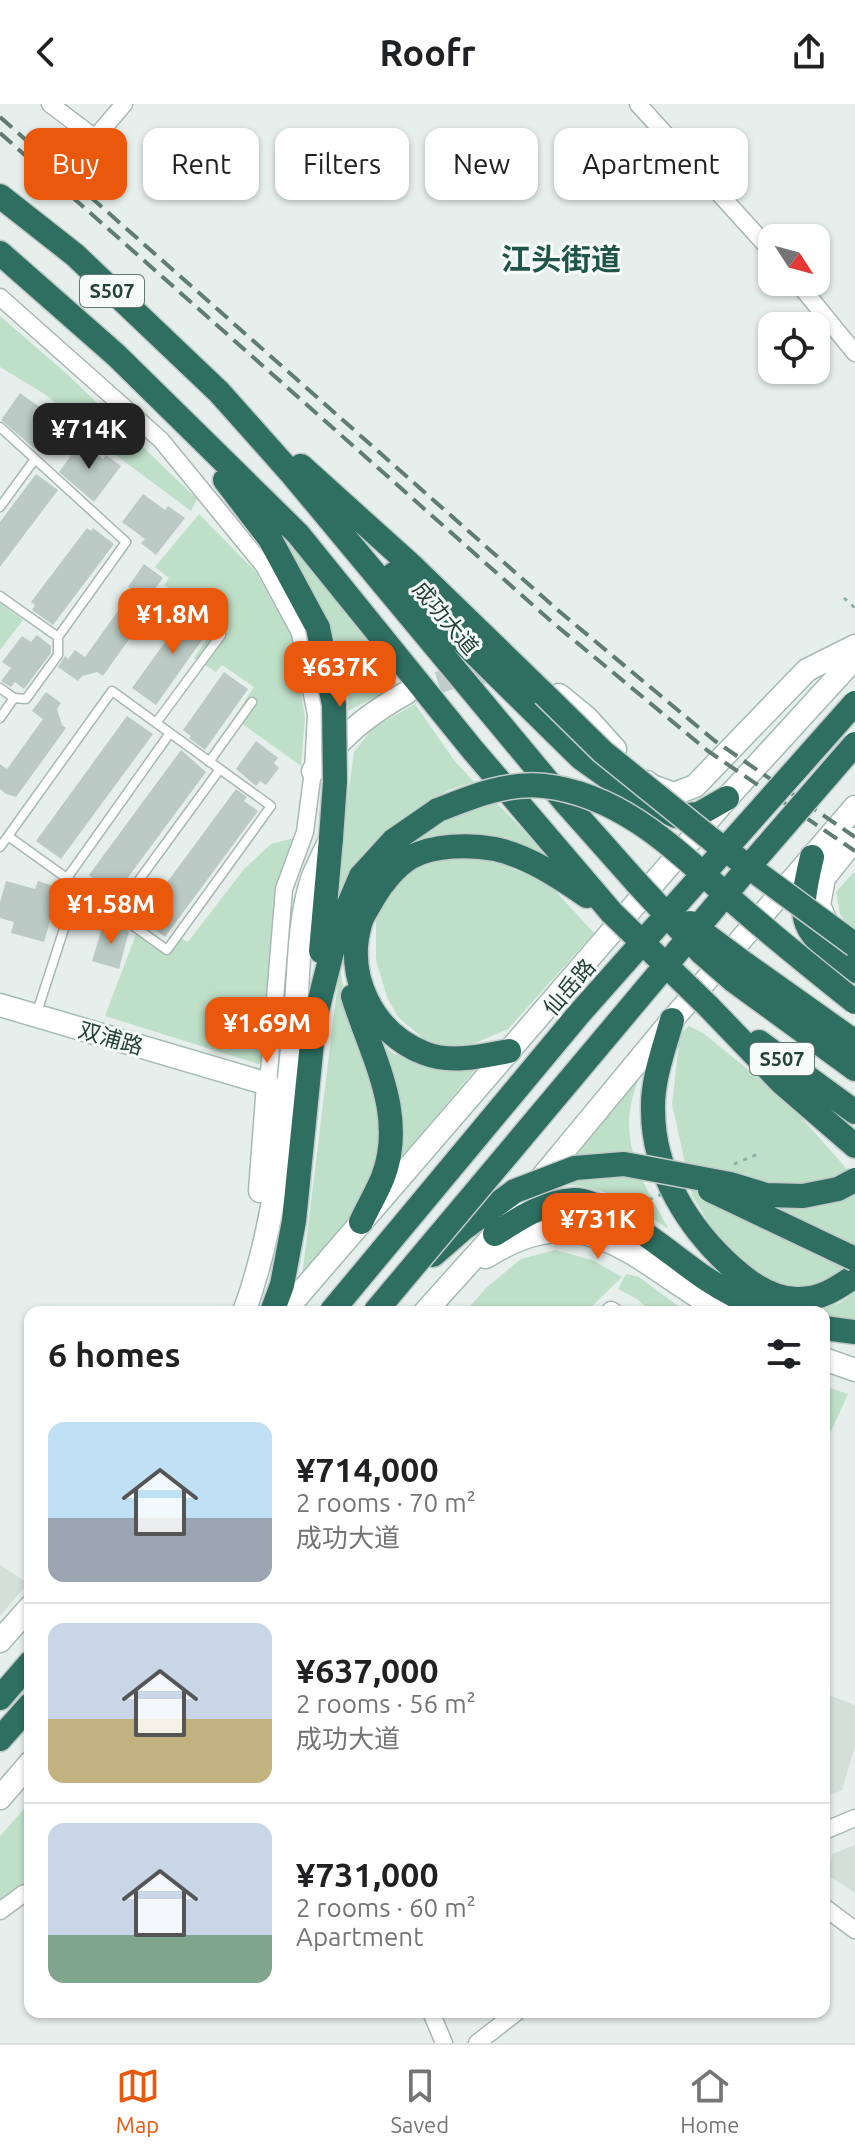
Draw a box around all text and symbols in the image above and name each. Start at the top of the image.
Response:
icon: back [24,30,68,74]
icon: share [787,30,831,74]
text: Roofr [380,32,475,73]
chip: Buy [24,128,127,200]
chip: Rent [143,128,259,200]
chip: Filters [275,128,409,200]
chip: New [425,128,538,200]
chip: Apartment [554,128,748,200]
north arrow [758,224,830,296]
map controls [758,224,830,384]
district label: 江头街道 [501,242,621,276]
road number: S507 [80,275,144,307]
button: locate [758,312,830,384]
pin: ¥714K [33,403,145,471]
text: ¥714K [51,414,127,443]
street label: 成功大道 [409,576,484,659]
pin: ¥1.8M [117,588,229,656]
text: ¥1.8M [136,599,210,628]
pin: ¥637K [284,641,396,709]
text: ¥637K [302,652,378,681]
pin: ¥1.58M [46,878,176,946]
text: ¥1.58M [67,889,155,918]
street label: 仙岳路 [538,954,600,1020]
pin: ¥1.69M [202,997,332,1065]
text: ¥1.69M [223,1008,311,1037]
street label: 双浦路 [76,1016,146,1059]
road number: S507 [750,1043,814,1075]
pin: ¥731K [542,1193,654,1261]
text: ¥731K [560,1204,636,1233]
icon: filters [762,1332,806,1376]
text: 6 homes [48,1335,181,1373]
text: ¥714,000 [296,1450,439,1488]
icon: home [112,1454,208,1550]
text: 2 rooms · 70 m² [296,1488,476,1517]
text: 成功大道 [296,1523,400,1552]
text: ¥637,000 [296,1651,439,1689]
icon: home [112,1655,208,1751]
text: 2 rooms · 56 m² [296,1689,476,1718]
text: 成功大道 [296,1724,400,1753]
icon: home [112,1855,208,1951]
text: ¥731,000 [296,1855,439,1893]
text: 2 rooms · 60 m² [296,1893,476,1922]
text: Apartment [296,1922,423,1951]
tab: Map [116,2064,160,2137]
tab: Saved [391,2064,449,2137]
tab: Home [680,2064,739,2137]

